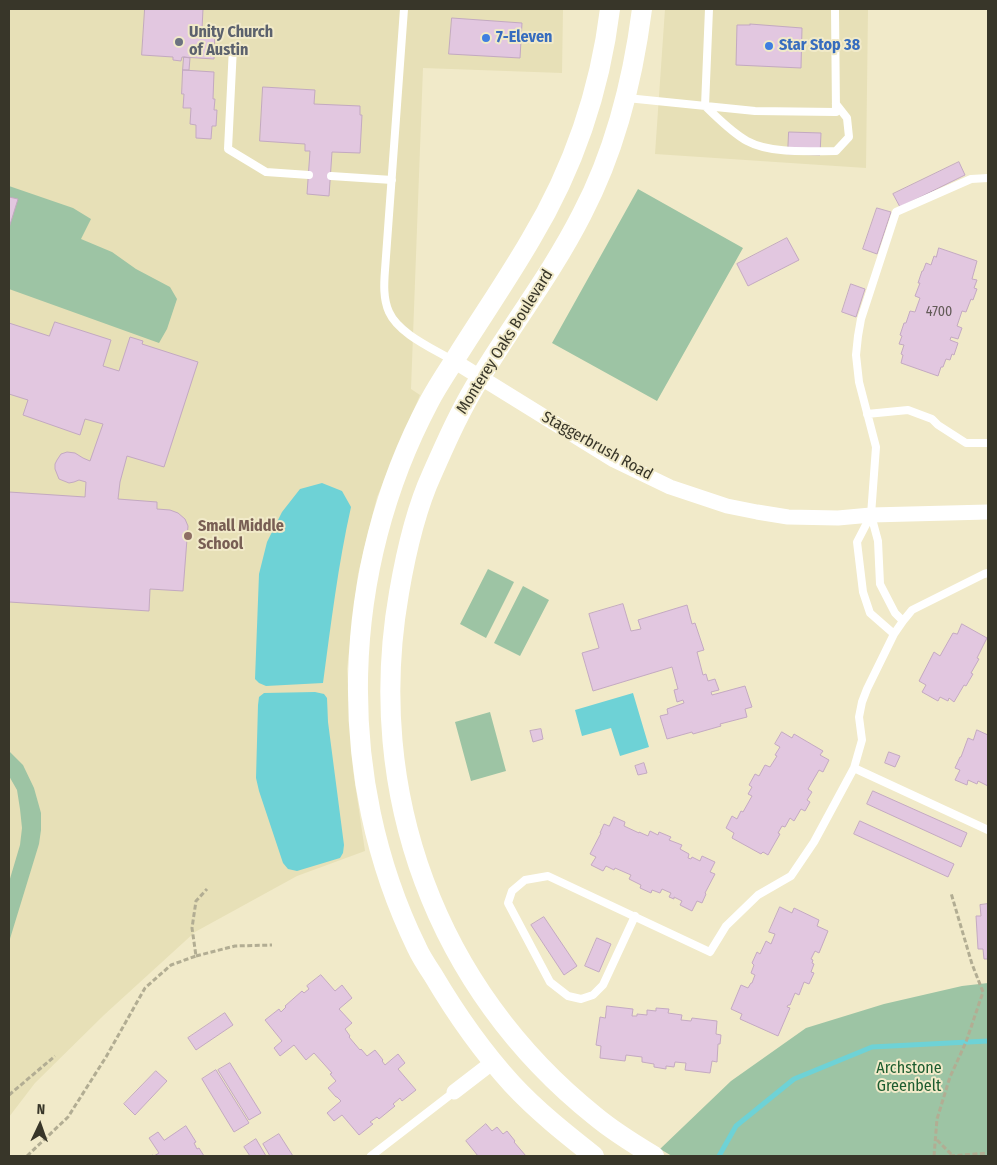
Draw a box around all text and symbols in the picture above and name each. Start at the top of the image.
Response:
place label: Unity Church of Austin [189,23,273,61]
place label: 7-Eleven [496,28,552,48]
marker: 7-Eleven [480,32,492,44]
marker: Unity Church of Austin [173,36,185,48]
place label: Star Stop 38 [779,36,860,56]
marker: Star Stop 38 [763,40,775,52]
street label: Monterey Oaks Boulevard [453,266,557,418]
house number: 4700 [926,304,952,320]
street label: Staggerbrush Road [538,408,656,484]
place label: Small Middle School [198,517,284,555]
marker: Small Middle School [182,530,194,542]
park label: Archstone Greenbelt [876,1059,942,1097]
north arrow [15,1100,65,1150]
text: N [36,1101,45,1118]

